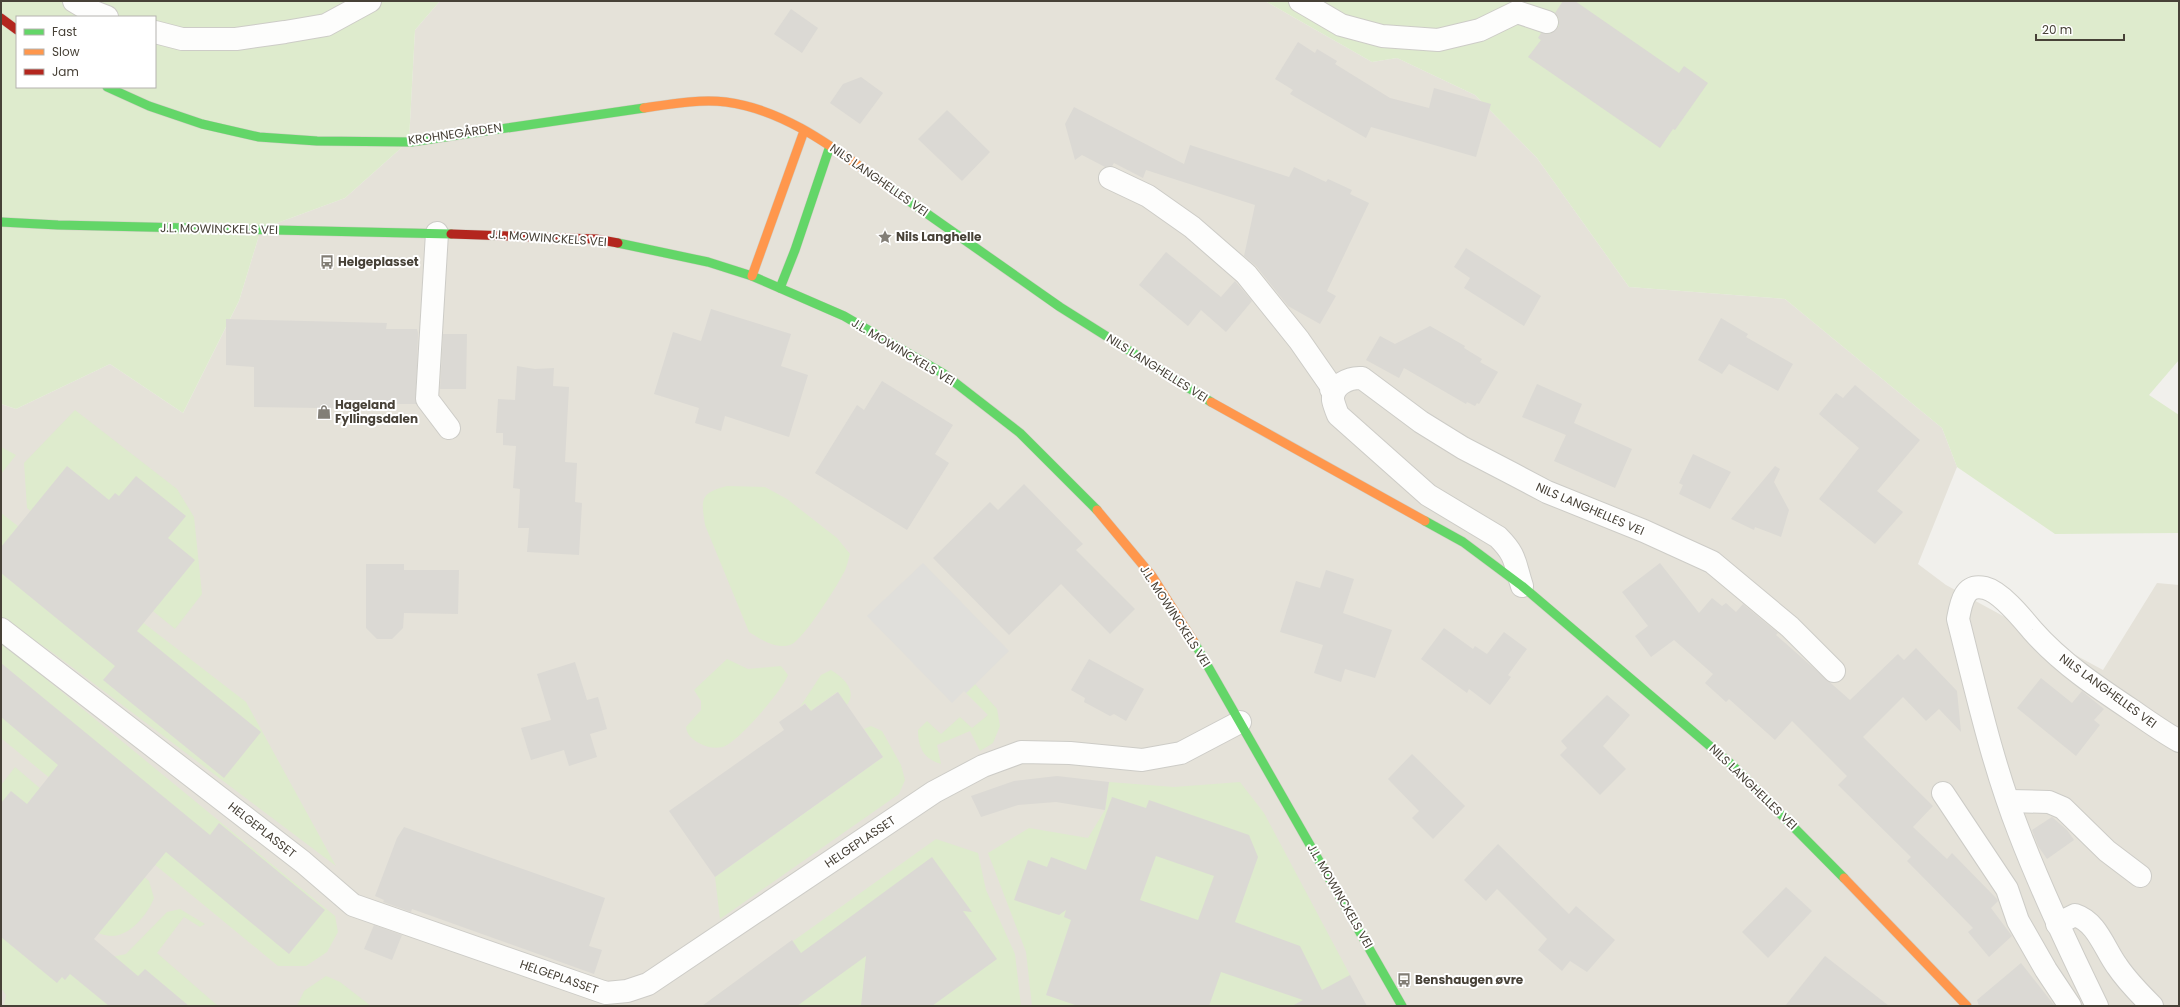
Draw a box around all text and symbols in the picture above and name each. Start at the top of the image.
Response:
legend [16,16,156,88]
scale bar [2036,16,2124,42]
text: 20 m [2042,21,2072,38]
text: Fast [52,23,77,40]
text: Slow [52,43,80,60]
text: Jam [52,63,79,80]
street label: KROHNEGÅRDEN [407,119,503,149]
street label: NILS LANGHELLES VEI [827,139,932,220]
street label: J.L. MOWINCKELS VEI [160,219,278,238]
street label: J.L. MOWINCKELS VEI [489,225,607,250]
place label: Nils Langhelle [896,228,982,245]
place icon: Nils Langhelle [877,229,893,245]
place label: Helgeplasset [338,253,419,270]
bus stop icon: Helgeplasset [319,254,335,270]
street label: J.L. MOWINCKELS VEI [848,314,958,389]
street label: NILS LANGHELLES VEI [1103,330,1211,406]
place label: Hageland Fyllingsdalen [335,396,418,427]
shop icon: Hageland Fyllingsdalen [316,404,332,420]
street label: NILS LANGHELLES VEI [1533,478,1647,539]
street label: J.L. MOWINCKELS VEI [1136,562,1215,670]
street label: NILS LANGHELLES VEI [2056,650,2160,732]
street label: NILS LANGHELLES VEI [1706,740,1801,833]
street label: HELGEPLASSET [225,798,300,862]
street label: HELGEPLASSET [821,811,899,872]
street label: J.L. MOWINCKELS VEI [1304,840,1377,951]
street label: HELGEPLASSET [518,955,601,998]
place label: Benshaugen øvre [1415,971,1524,988]
bus stop icon: Benshaugen øvre [1396,972,1412,988]

